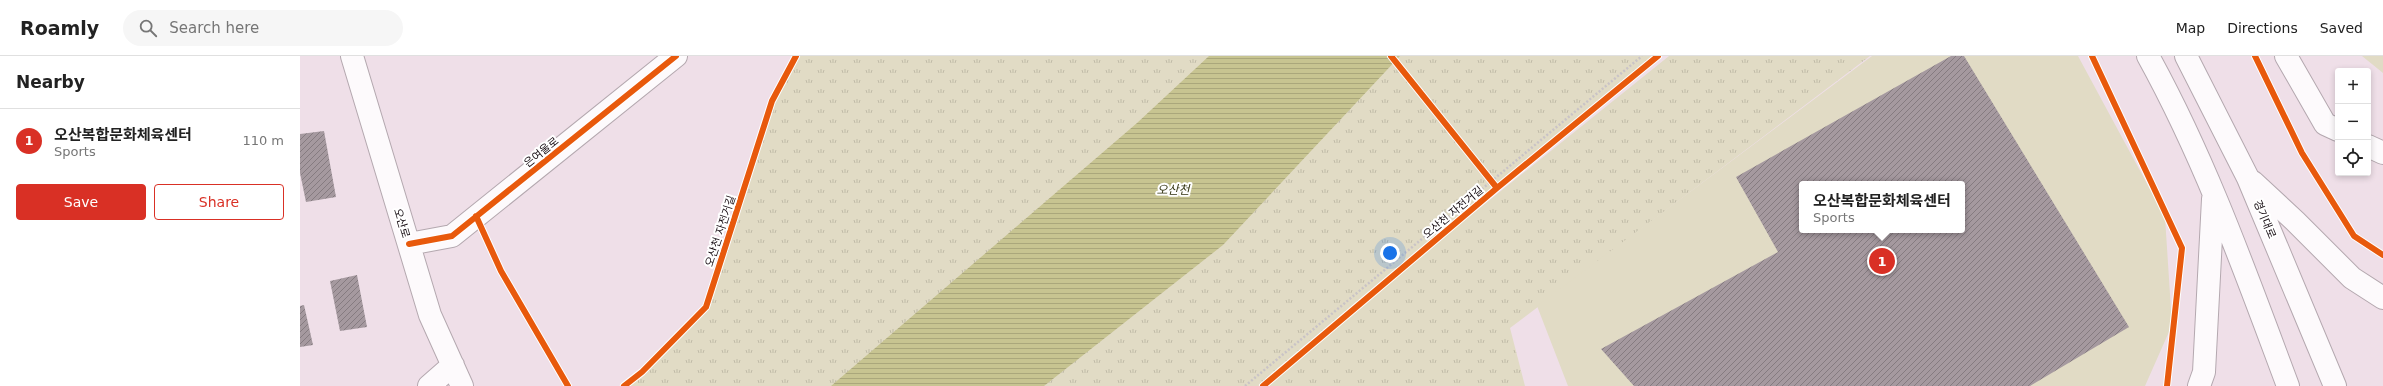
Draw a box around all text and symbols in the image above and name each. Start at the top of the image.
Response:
search box [123,10,403,46]
text: Roamly [20,17,99,39]
icon: search [137,17,159,39]
text: Search here [169,19,259,37]
text: Map [2176,20,2205,36]
text: Directions [2227,20,2298,36]
text: Saved [2320,20,2363,36]
map controls [2335,68,2371,176]
button: + [2335,68,2371,104]
text: Nearby [16,72,85,92]
button: − [2335,104,2371,140]
text: 오산복합문화체육센터 [54,126,192,144]
text: 1 [24,133,34,148]
text: 110 m [242,133,284,148]
street label: 은여울로 [521,135,561,170]
button: locate [2335,140,2371,176]
text: Sports [54,144,96,159]
popup [1799,181,1965,233]
water label: 오산천 [1156,183,1192,197]
button: Save [16,184,146,220]
button: Share [154,184,284,220]
street label: 오산천 자전거길 [1421,184,1486,241]
text: 오산복합문화체육센터 [1813,192,1951,210]
street label: 오산천 자전거길 [703,194,738,269]
street label: 경기대로 [2251,198,2278,240]
street label: 오산로 [391,207,412,240]
text: Sports [1813,210,1855,225]
your location [1380,243,1400,263]
pin: 1 [1869,246,1895,276]

